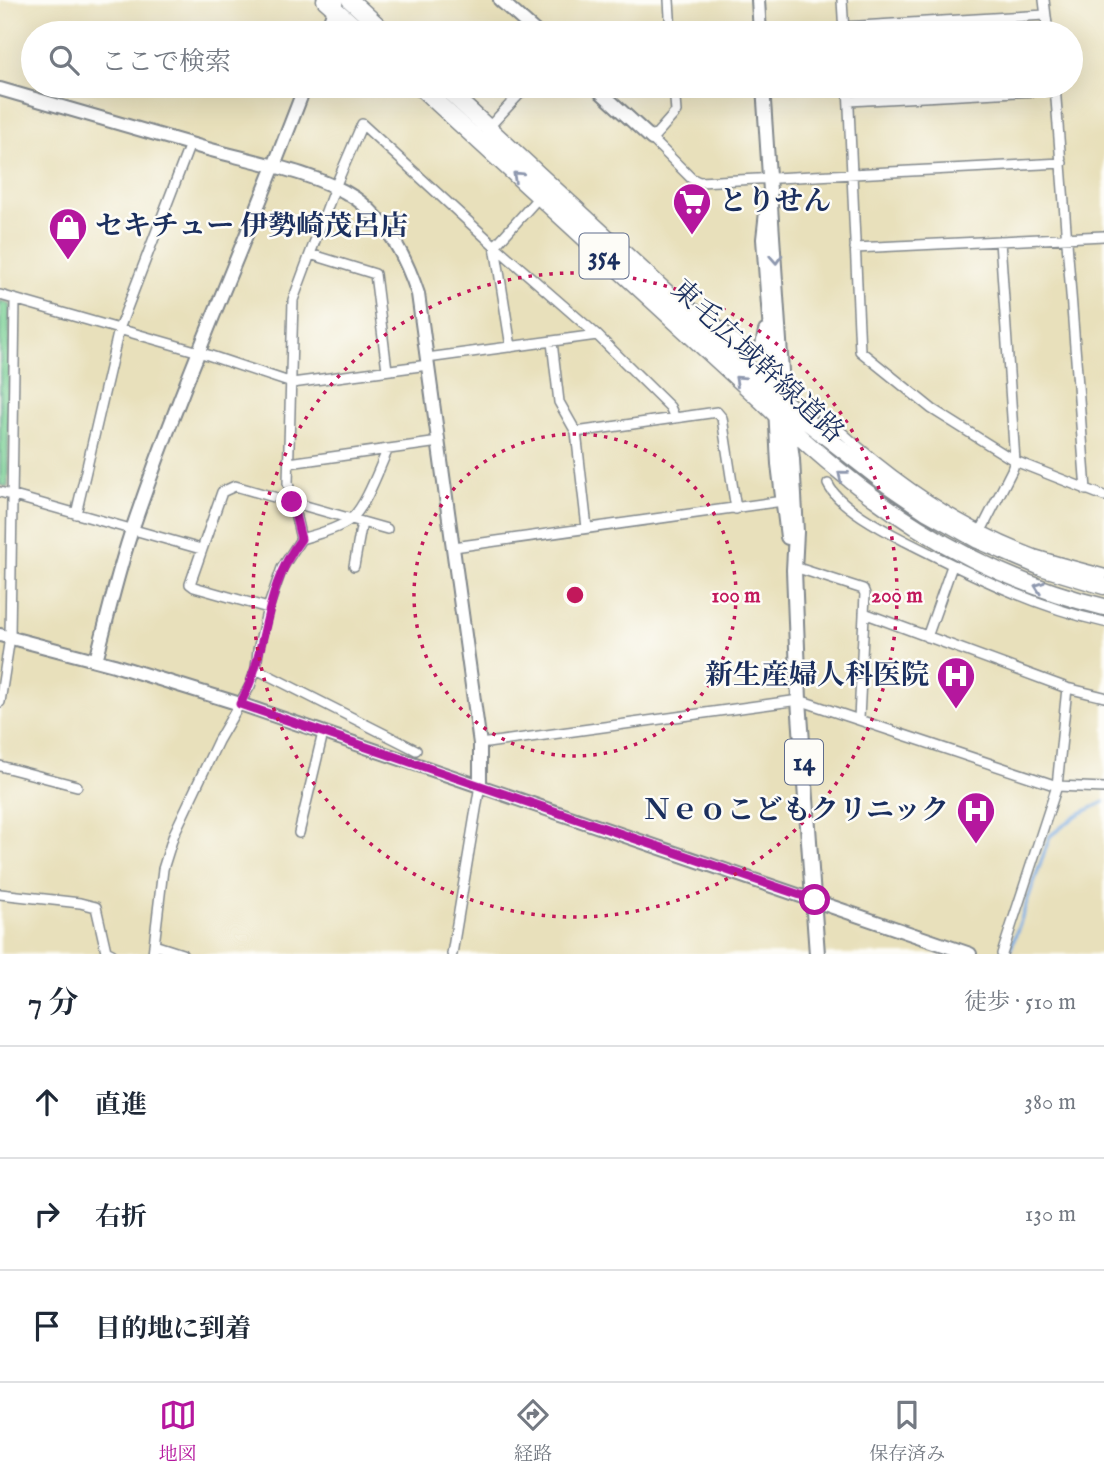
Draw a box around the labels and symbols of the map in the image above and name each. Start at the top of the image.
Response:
one-way arrow [512,172,525,185]
supermarket icon: とりせん [671,181,713,236]
place label: とりせん [719,185,831,220]
shop icon: セキチュー 伊勢崎茂呂店 [47,206,89,261]
place label: セキチュー 伊勢崎茂呂店 [95,210,408,245]
road number: 354 [580,233,628,278]
one-way arrow [768,254,783,265]
street label: 東毛広域幹線道路 [663,273,851,451]
one-way arrow [734,376,747,388]
one-way arrow [838,470,850,483]
route end [276,486,307,517]
one-way arrow [1033,581,1045,595]
centre of rings [563,583,587,607]
text: 100 m [711,583,761,610]
text: 200 m [871,583,923,610]
hospital icon: 新生産婦人科医院 [935,655,977,710]
place label: 新生産婦人科医院 [705,659,929,694]
road number: 14 [785,740,823,784]
hospital icon: Ｎｅｏこどもクリニック [955,790,997,845]
place label: Ｎｅｏこどもクリニック [643,794,949,829]
route start [799,884,830,915]

